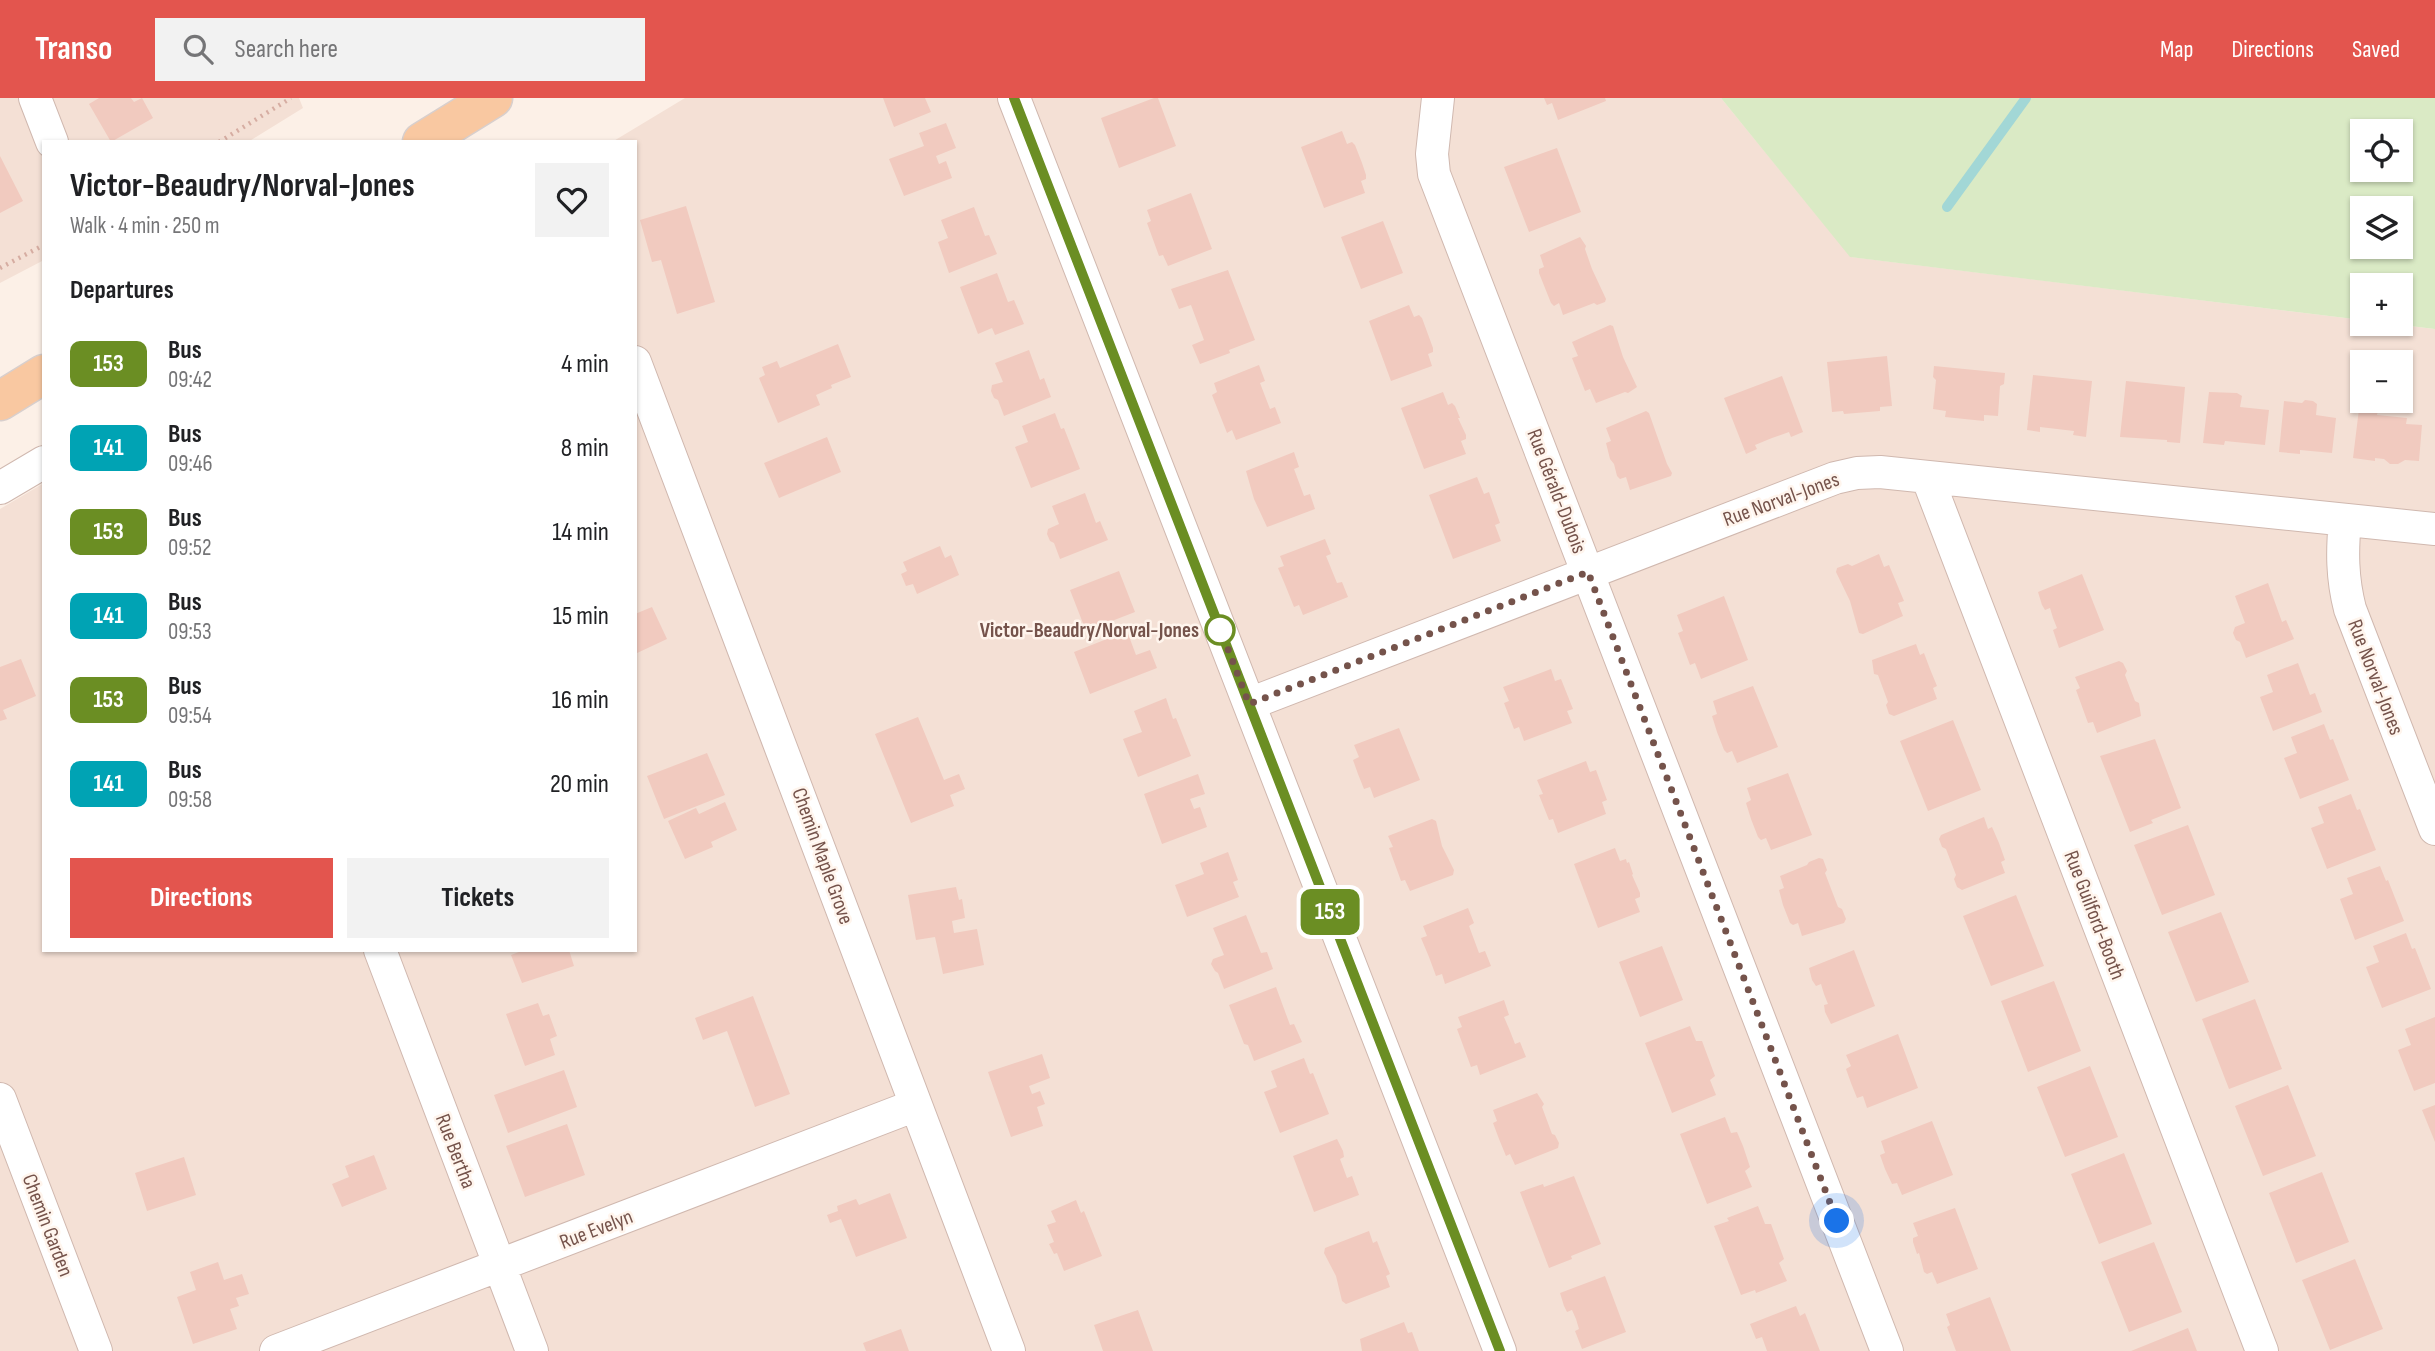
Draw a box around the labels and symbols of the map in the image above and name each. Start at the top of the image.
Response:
street label: Rue Gérald-Dubois [1521,425,1592,557]
street label: Rue Norval-Jones [1720,467,1843,532]
marker: Victor-Beaudry/Norval-Jones [1205,615,1235,645]
street label: Rue Norval-Jones [2342,616,2409,738]
place label: Victor-Beaudry/Norval-Jones [980,618,1199,643]
street label: Chemin Maple Grove [786,785,859,928]
street label: Rue Guilford-Booth [2058,847,2131,983]
line badge: 153 [1290,889,1370,935]
street label: Rue Bertha [430,1110,481,1192]
street label: Chemin Garden [17,1170,78,1280]
your location [1819,1203,1854,1238]
street label: Rue Evelyn [556,1204,636,1255]

